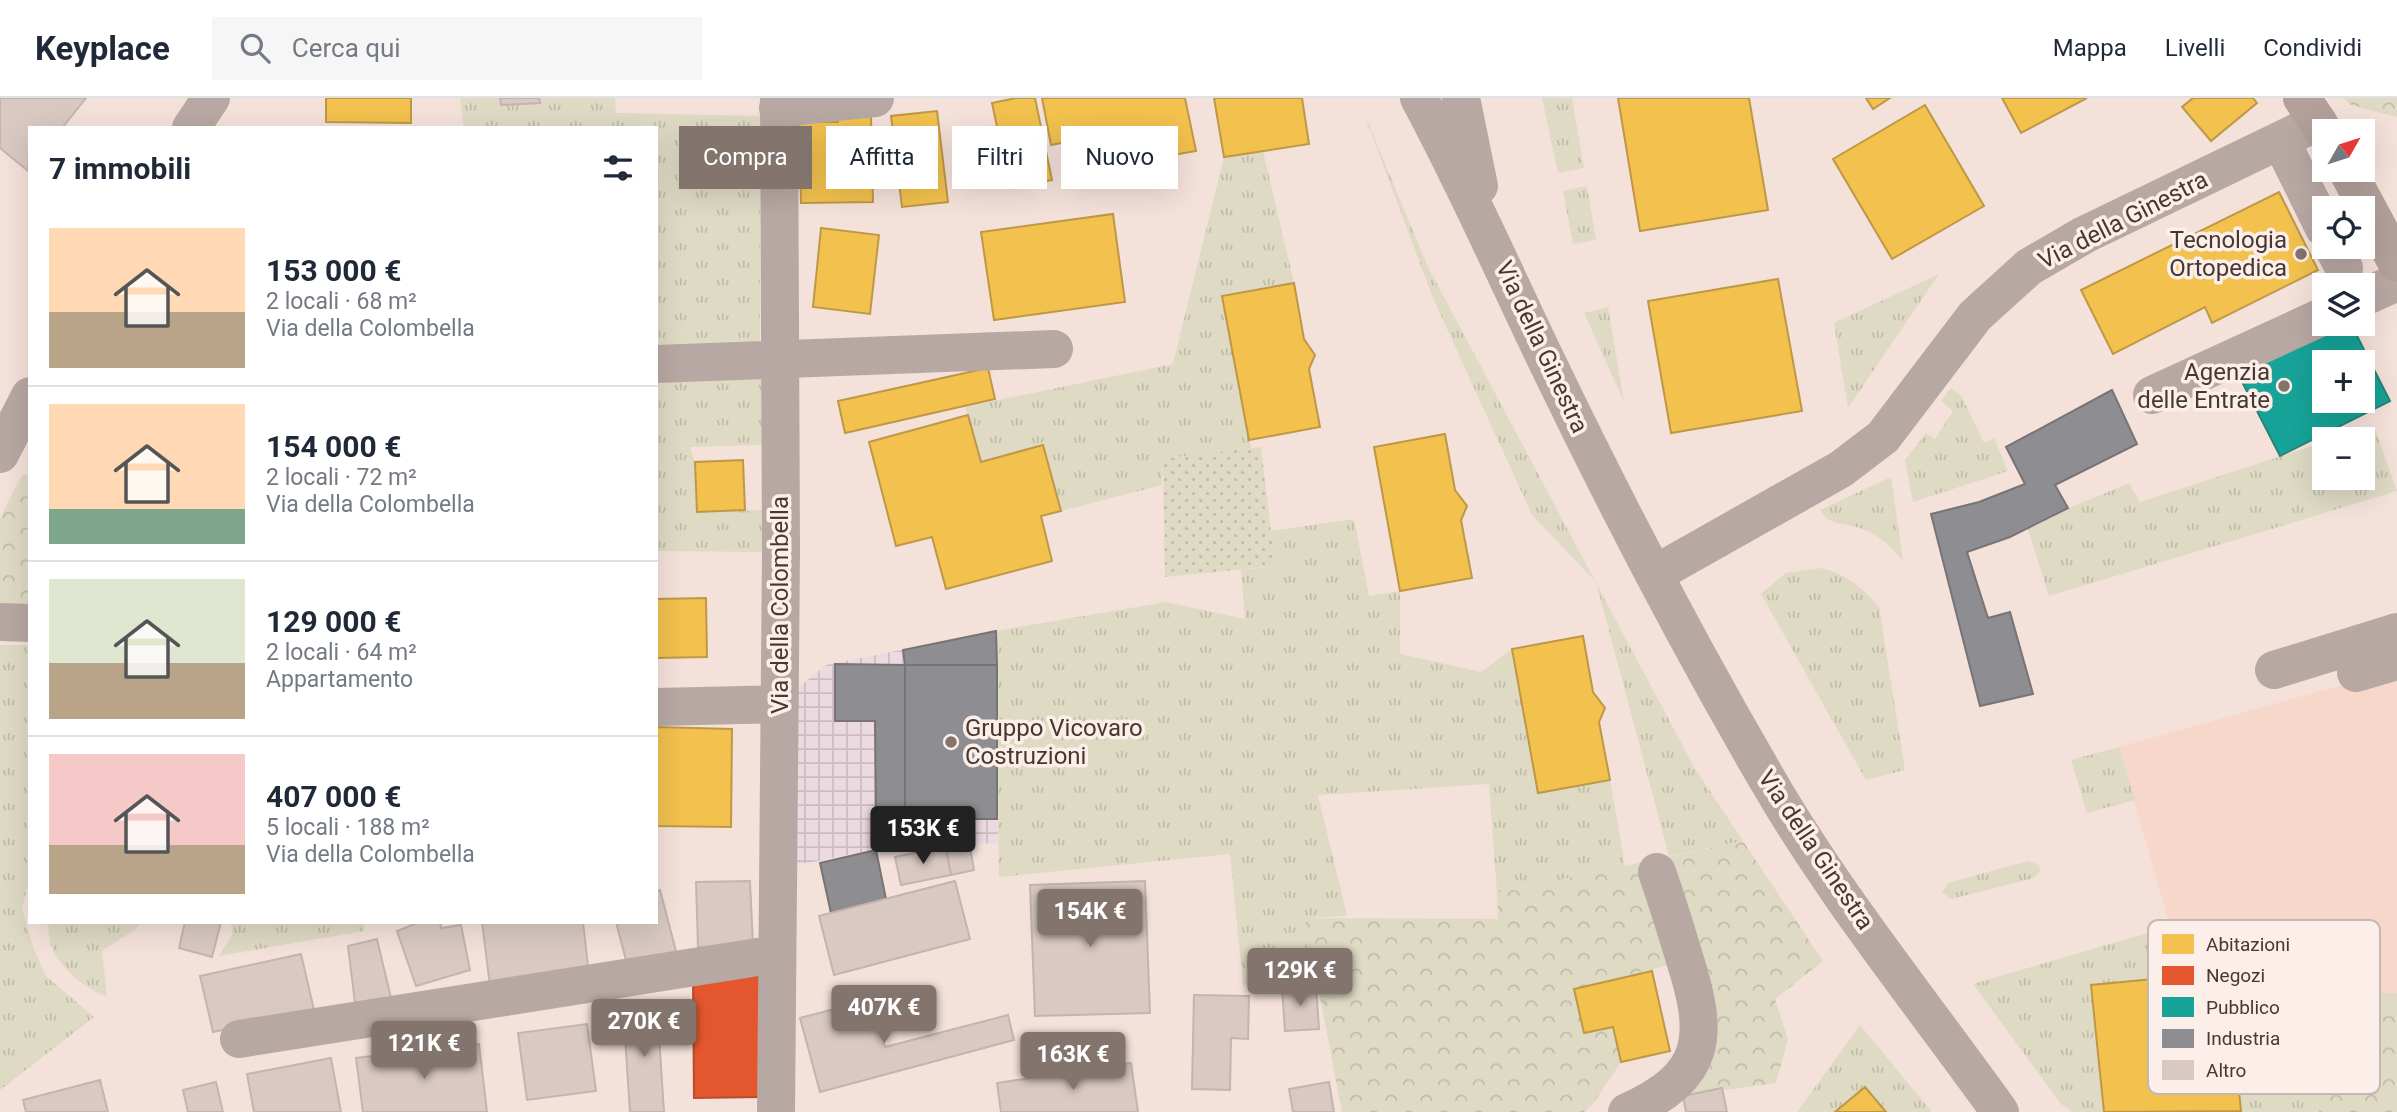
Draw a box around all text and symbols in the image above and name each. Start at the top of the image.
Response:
search box [212,17,702,80]
text: Keyplace [35,29,170,68]
icon: search [236,29,274,67]
text: Cerca qui [292,33,401,63]
text: Mappa [2053,34,2127,62]
text: Livelli [2165,34,2225,62]
text: Condividi [2263,34,2362,62]
north arrow [2312,119,2375,182]
map controls [2312,119,2375,490]
chip: Compra [679,126,812,189]
chip: Affitta [826,126,938,189]
chip: Filtri [952,126,1047,189]
chip: Nuovo [1061,126,1178,189]
icon: filters [599,149,637,187]
text: 7 immobili [49,151,191,186]
street label: Via della Ginestra [2034,165,2212,275]
button: locate [2312,196,2375,259]
place label: Tecnologia Ortopedica [2169,226,2287,282]
marker: Tecnologia Ortopedica [2293,246,2309,262]
text: 153 000 € [266,253,401,288]
icon: home [105,256,189,340]
street label: Via della Ginestra [1490,257,1594,437]
button: layers [2312,273,2375,336]
text: 2 locali · 68 m² [266,288,417,315]
text: Via della Colombella [266,315,475,342]
button: + [2312,350,2375,413]
place label: Agenzia delle Entrate [2137,358,2270,414]
marker: Agenzia delle Entrate [2276,378,2292,394]
button: − [2312,427,2375,490]
text: 154 000 € [266,429,401,464]
icon: home [105,432,189,516]
text: 2 locali · 72 m² [266,464,417,491]
text: Via della Colombella [266,491,475,518]
street label: Via della Colombella [766,496,794,714]
text: 129 000 € [266,604,401,639]
icon: home [105,607,189,691]
text: 2 locali · 64 m² [266,639,417,666]
text: Appartamento [266,666,413,693]
place label: Gruppo Vicovaro Costruzioni [965,714,1143,770]
marker: Gruppo Vicovaro Costruzioni [943,734,959,750]
street label: Via della Ginestra [1752,765,1880,935]
text: 407 000 € [266,779,401,814]
icon: home [105,782,189,866]
pin: 153K € [866,806,980,866]
text: 5 locali · 188 m² [266,814,430,841]
text: 153K € [886,815,960,842]
text: Via della Colombella [266,841,475,868]
pin: 154K € [1033,890,1147,949]
text: 154K € [1053,898,1127,925]
legend [2148,920,2380,1094]
text: Abitazioni [2206,933,2290,956]
pin: 129K € [1243,948,1357,1008]
text: 129K € [1263,957,1337,984]
text: Negozi [2206,964,2265,987]
pin: 407K € [827,986,941,1045]
text: 407K € [847,994,921,1021]
text: Pubblico [2206,996,2280,1019]
pin: 270K € [587,1000,701,1059]
text: 270K € [607,1008,681,1035]
pin: 121K € [367,1021,481,1081]
text: Industria [2206,1027,2280,1050]
text: 121K € [387,1030,461,1057]
pin: 163K € [1016,1032,1130,1092]
text: 163K € [1036,1041,1110,1068]
text: Altro [2206,1059,2246,1082]

